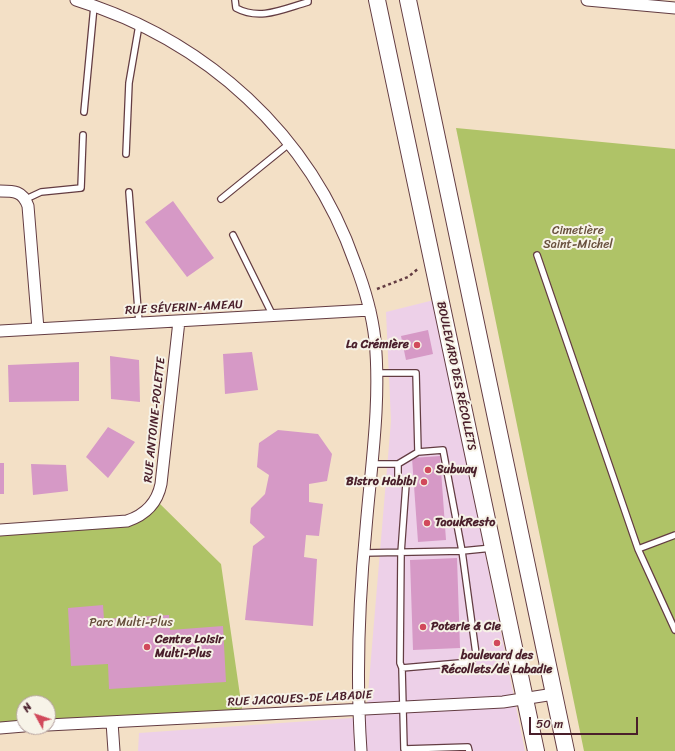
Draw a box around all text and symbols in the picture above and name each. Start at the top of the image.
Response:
park label: Cimetière Saint-Michel [543,224,613,252]
street label: RUE SÉVERIN-AMEAU [125,298,243,318]
street label: BOULEVARD DES RÉCOLLETS [433,300,479,452]
place label: La Crémière [346,338,409,352]
marker: La Crémière [412,340,422,350]
street label: RUE ANTOINE-POLETTE [141,356,169,484]
place label: Subway [436,463,477,477]
marker: Subway [423,465,433,475]
place label: Bistro Habibi [346,475,416,489]
marker: Bistro Habibi [419,477,429,487]
place label: TaoukResto [435,516,495,530]
marker: TaoukResto [422,518,432,528]
park label: Parc Multi-Plus [89,616,173,630]
place label: Poterie & Cie [431,620,501,634]
marker: Poterie & Cie [418,622,428,632]
place label: Centre Loisir Multi-Plus [155,633,223,661]
marker: boulevard des Récollets/de Labadie [492,638,502,648]
marker: Centre Loisir Multi-Plus [142,642,152,652]
place label: boulevard des Récollets/de Labadie [442,649,552,677]
street label: RUE JACQUES-DE LABADIE [227,688,373,710]
north arrow [16,695,56,735]
text: N [17,699,37,717]
scale bar [531,709,640,735]
text: 50 m [536,713,563,735]

